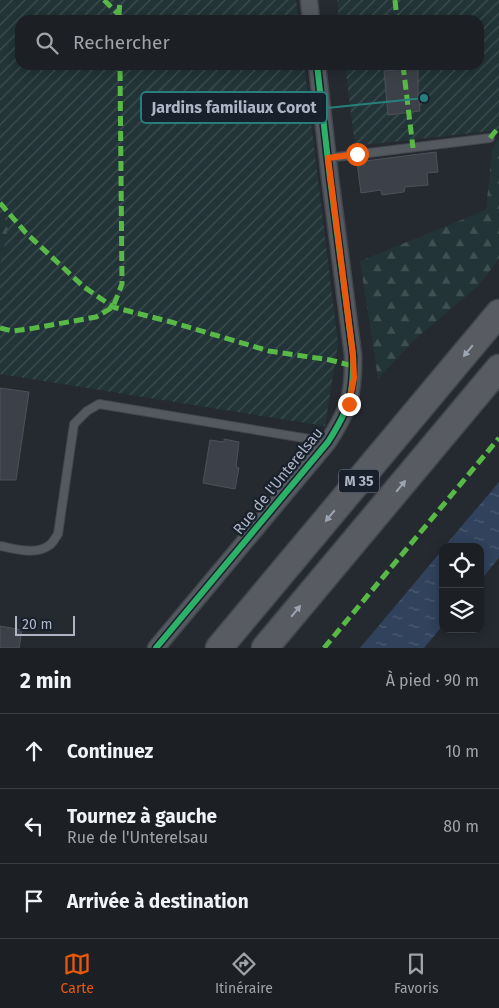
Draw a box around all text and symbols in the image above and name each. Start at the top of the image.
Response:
search box [15,15,484,70]
icon: search [33,29,61,57]
text: Rechercher [73,31,170,54]
callout: Jardins familiaux Corot [141,92,327,123]
text: Jardins familiaux Corot [150,98,318,117]
route start [346,143,369,166]
one-way arrow [462,344,473,357]
route end [338,393,361,416]
street label: Rue de l'Unterelsau [229,424,327,538]
road number: M 35 [339,470,379,492]
one-way arrow [395,480,406,493]
one-way arrow [324,509,335,522]
map controls [439,543,484,633]
button: locate [439,543,484,588]
button: layers [439,588,484,633]
one-way arrow [291,604,302,617]
scale bar [15,613,75,636]
text: 20 m [22,616,52,633]
text: 2 min [20,668,72,694]
text: À pied · 90 m [386,671,479,690]
icon: ahead [20,737,48,765]
text: Continuez [67,740,153,763]
text: 10 m [445,742,479,761]
text: Tournez à gauche [67,805,217,828]
icon: left [20,812,48,840]
text: 80 m [443,817,479,836]
text: Rue de l'Unterelsau [67,828,208,847]
icon: arrive [20,887,48,915]
text: Arrivée à destination [67,890,249,913]
tab: Carte [61,950,94,997]
tab: Itinéraire [215,950,273,997]
tab: Favoris [394,950,438,997]

